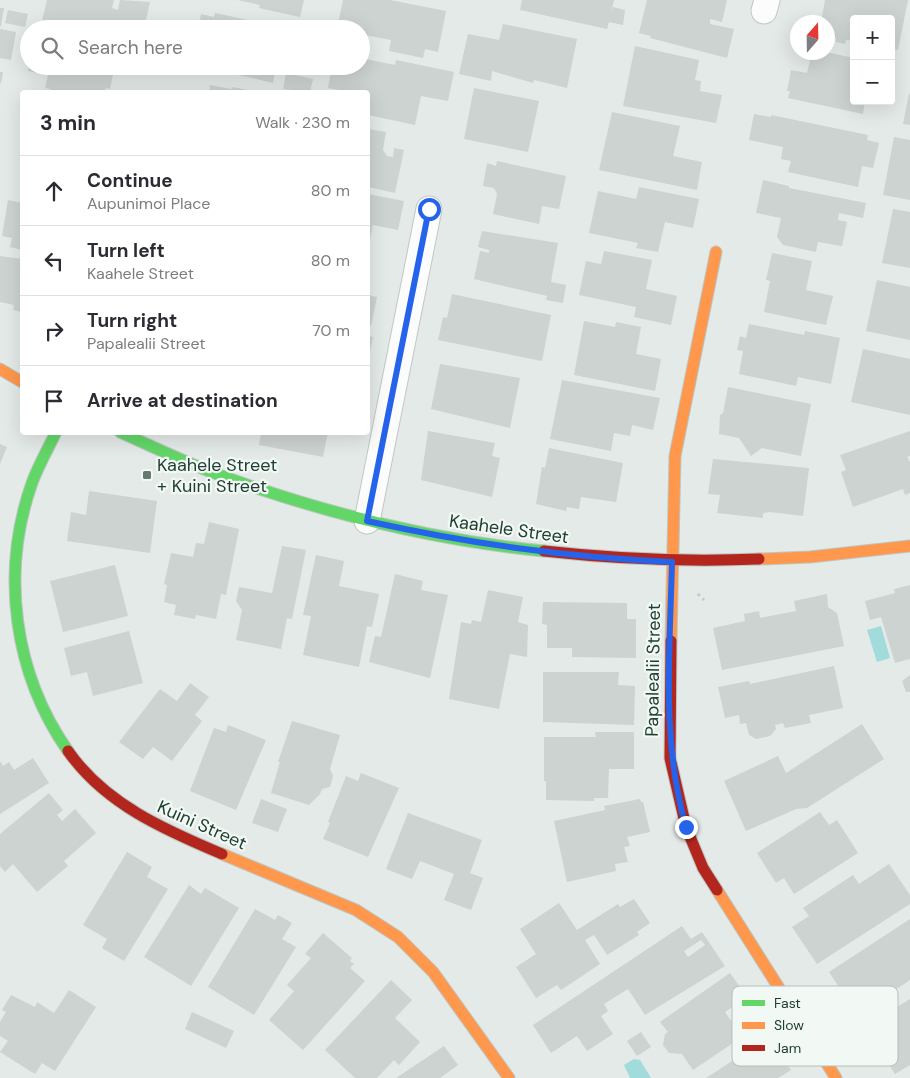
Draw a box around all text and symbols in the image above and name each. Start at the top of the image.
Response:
north arrow [790,15,835,60]
map controls [850,15,895,105]
button: + [850,15,895,60]
search box [20,20,370,75]
icon: search [38,34,66,62]
text: Search here [78,35,183,60]
button: − [850,60,895,105]
text: 3 min [40,109,96,137]
text: Walk · 230 m [255,112,350,133]
text: Continue [87,168,173,193]
icon: ahead [40,177,68,205]
text: 80 m [311,180,350,201]
text: Aupunimoi Place [87,193,210,214]
route start [418,198,441,221]
text: Turn left [87,238,165,263]
icon: left [40,247,68,275]
text: 80 m [311,250,350,271]
text: Kaahele Street [87,263,194,284]
text: Turn right [87,308,177,333]
icon: right [40,317,68,345]
text: 70 m [312,320,350,341]
text: Papalealii Street [87,333,206,354]
icon: arrive [40,387,68,415]
text: Arrive at destination [87,388,278,413]
place label: Kaahele Street + Kuini Street [157,453,277,498]
marker: Kaahele Street + Kuini Street [141,469,153,481]
street label: Kaahele Street [448,509,570,549]
street label: Papalealii Street [640,603,666,737]
street label: Kuini Street [154,795,250,855]
route end [675,816,698,839]
legend [732,986,898,1066]
text: Fast [774,994,801,1012]
text: Slow [774,1016,804,1034]
text: Jam [774,1039,801,1057]

